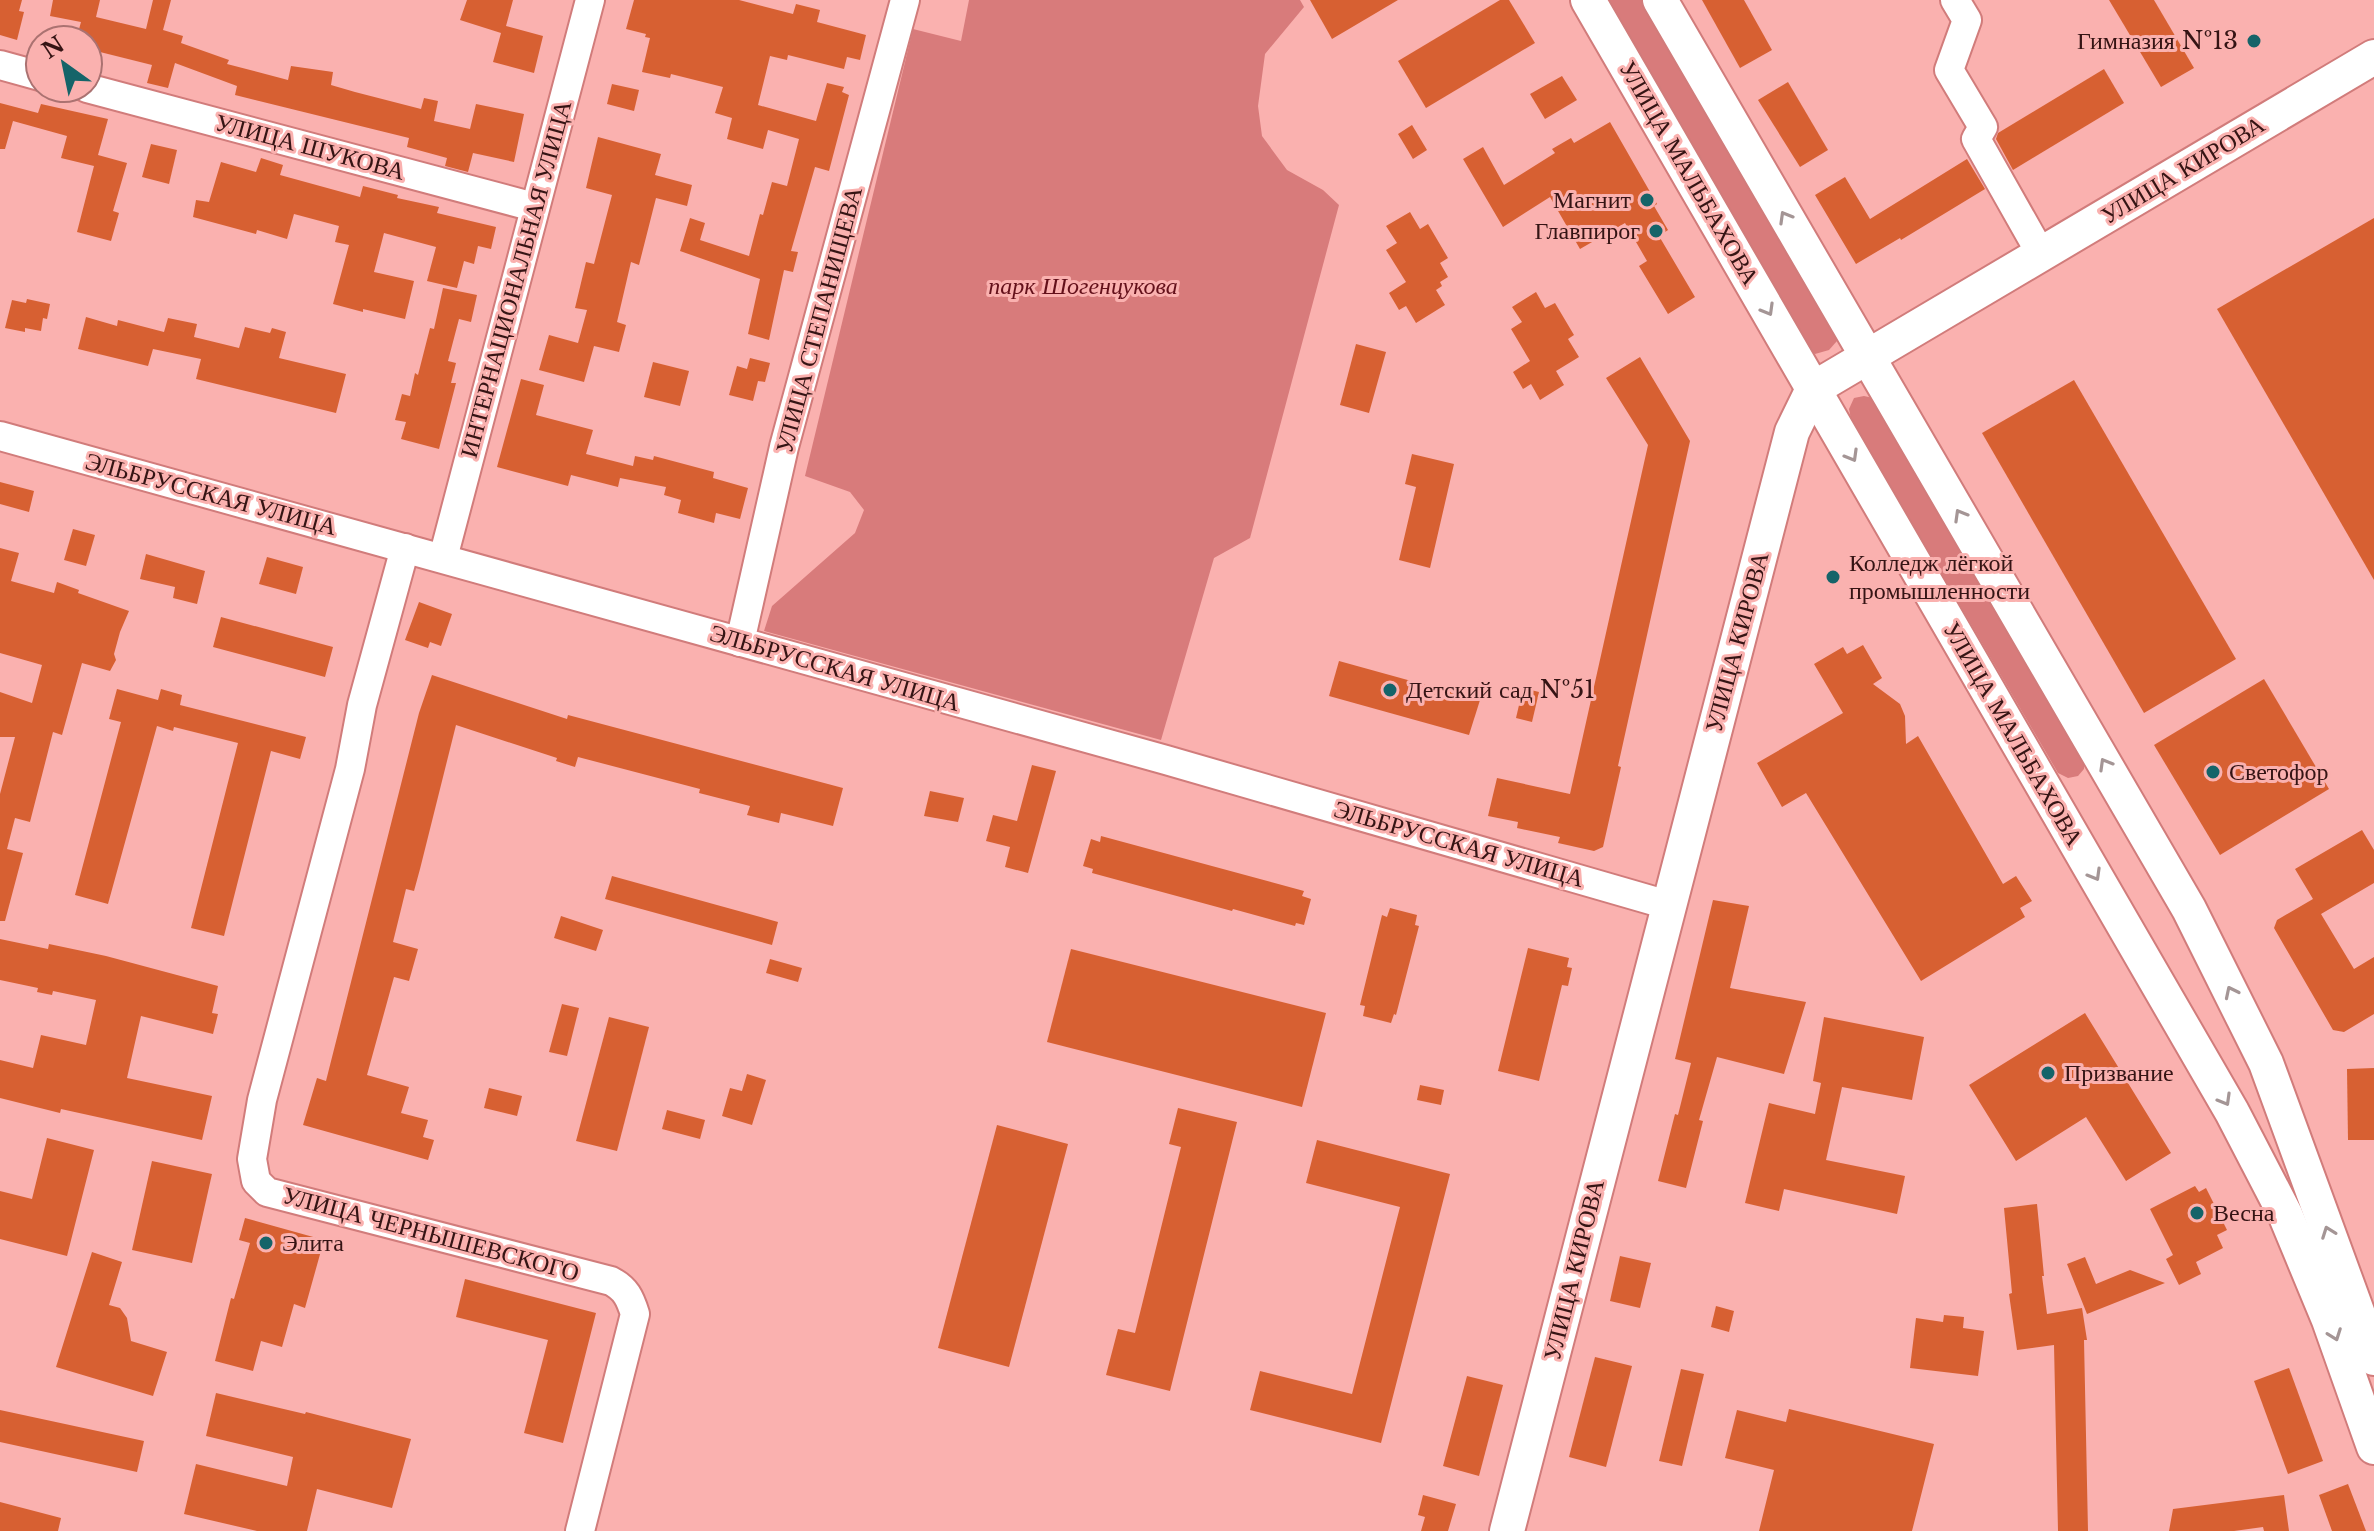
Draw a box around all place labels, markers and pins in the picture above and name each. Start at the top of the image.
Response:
place label: Гимназия №13 [2077,26,2238,55]
marker: Гимназия №13 [2245,32,2263,50]
place label: Магнит [1553,185,1632,214]
marker: Магнит [1638,191,1656,209]
place label: Главпирог [1534,216,1640,245]
marker: Главпирог [1647,222,1665,240]
place label: Колледж лёгкой промышленности [1849,548,2030,605]
marker: Колледж лёгкой промышленности [1824,568,1842,586]
place label: Детский сад №51 [1406,675,1595,704]
marker: Детский сад №51 [1381,681,1399,699]
place label: Светофор [2229,757,2329,786]
marker: Светофор [2204,763,2222,781]
place label: Призвание [2064,1058,2174,1087]
marker: Призвание [2039,1064,2057,1082]
place label: Весна [2213,1198,2275,1227]
marker: Весна [2188,1204,2206,1222]
place label: Элита [282,1228,344,1257]
marker: Элита [257,1234,275,1252]

